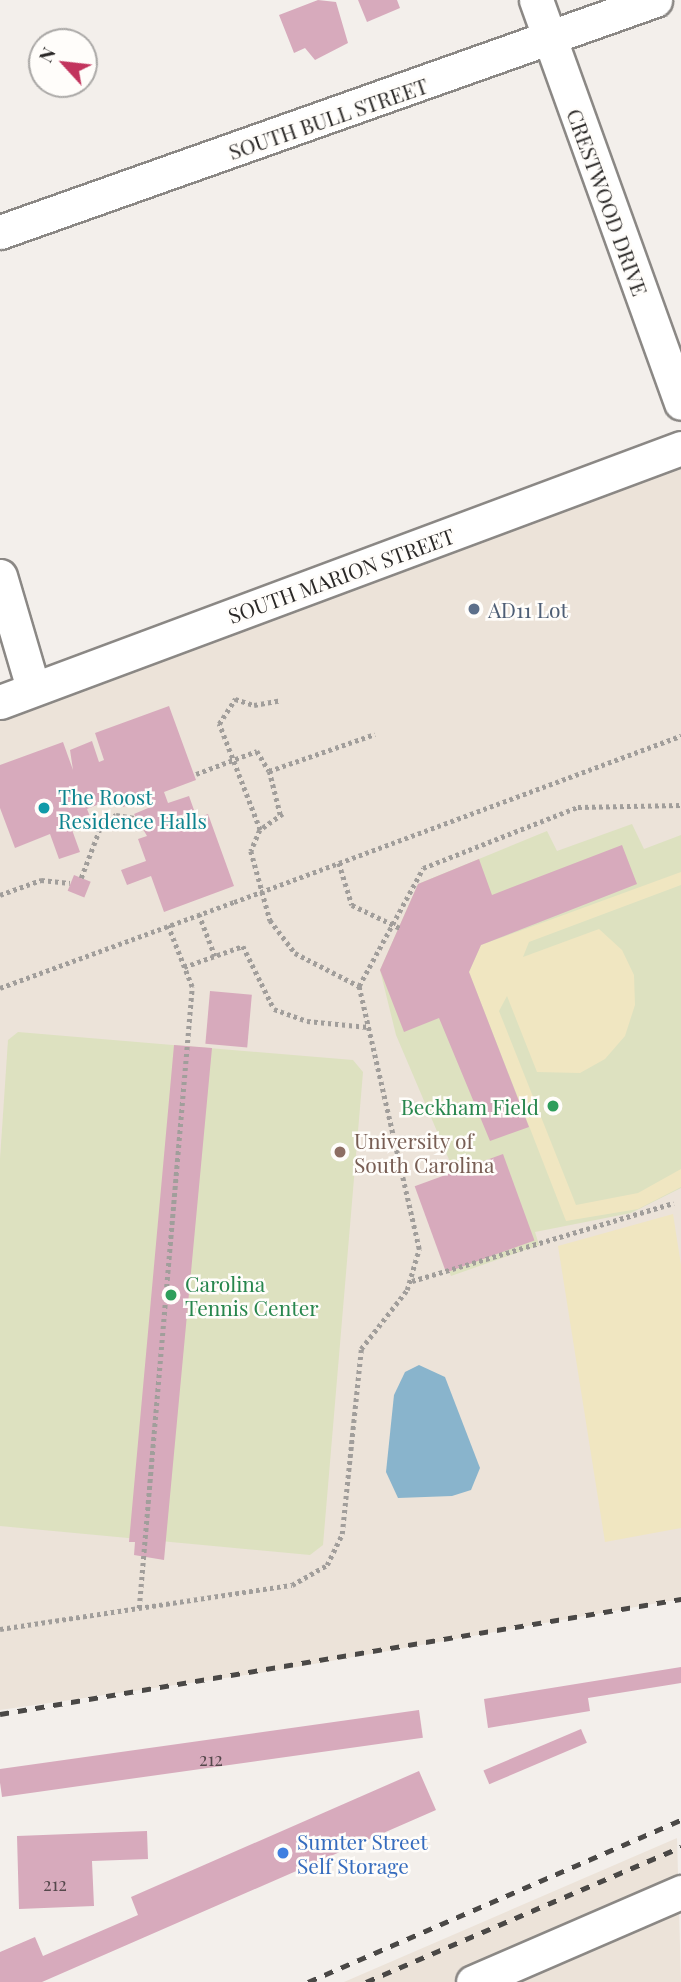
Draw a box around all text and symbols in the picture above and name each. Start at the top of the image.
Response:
north arrow [28,28,98,98]
text: N [31,42,61,66]
street label: SOUTH BULL STREET [225,72,431,164]
street label: CRESTWOOD DRIVE [562,105,654,299]
street label: SOUTH MARION STREET [224,522,458,628]
place label: AD11 Lot [488,596,568,622]
marker: AD11 Lot [466,601,482,617]
place label: The Roost Residence Halls [58,783,207,833]
marker: The Roost Residence Halls [36,800,52,816]
place label: Beckham Field [401,1093,539,1119]
marker: Beckham Field [545,1098,561,1114]
place label: University of South Carolina [354,1127,494,1177]
marker: University of South Carolina [332,1144,348,1160]
place label: Carolina Tennis Center [185,1270,319,1320]
marker: Carolina Tennis Center [163,1287,179,1303]
house number: 212 [199,1748,223,1770]
place label: Sumter Street Self Storage [297,1828,428,1878]
marker: Sumter Street Self Storage [275,1845,291,1861]
house number: 212 [43,1873,67,1895]

